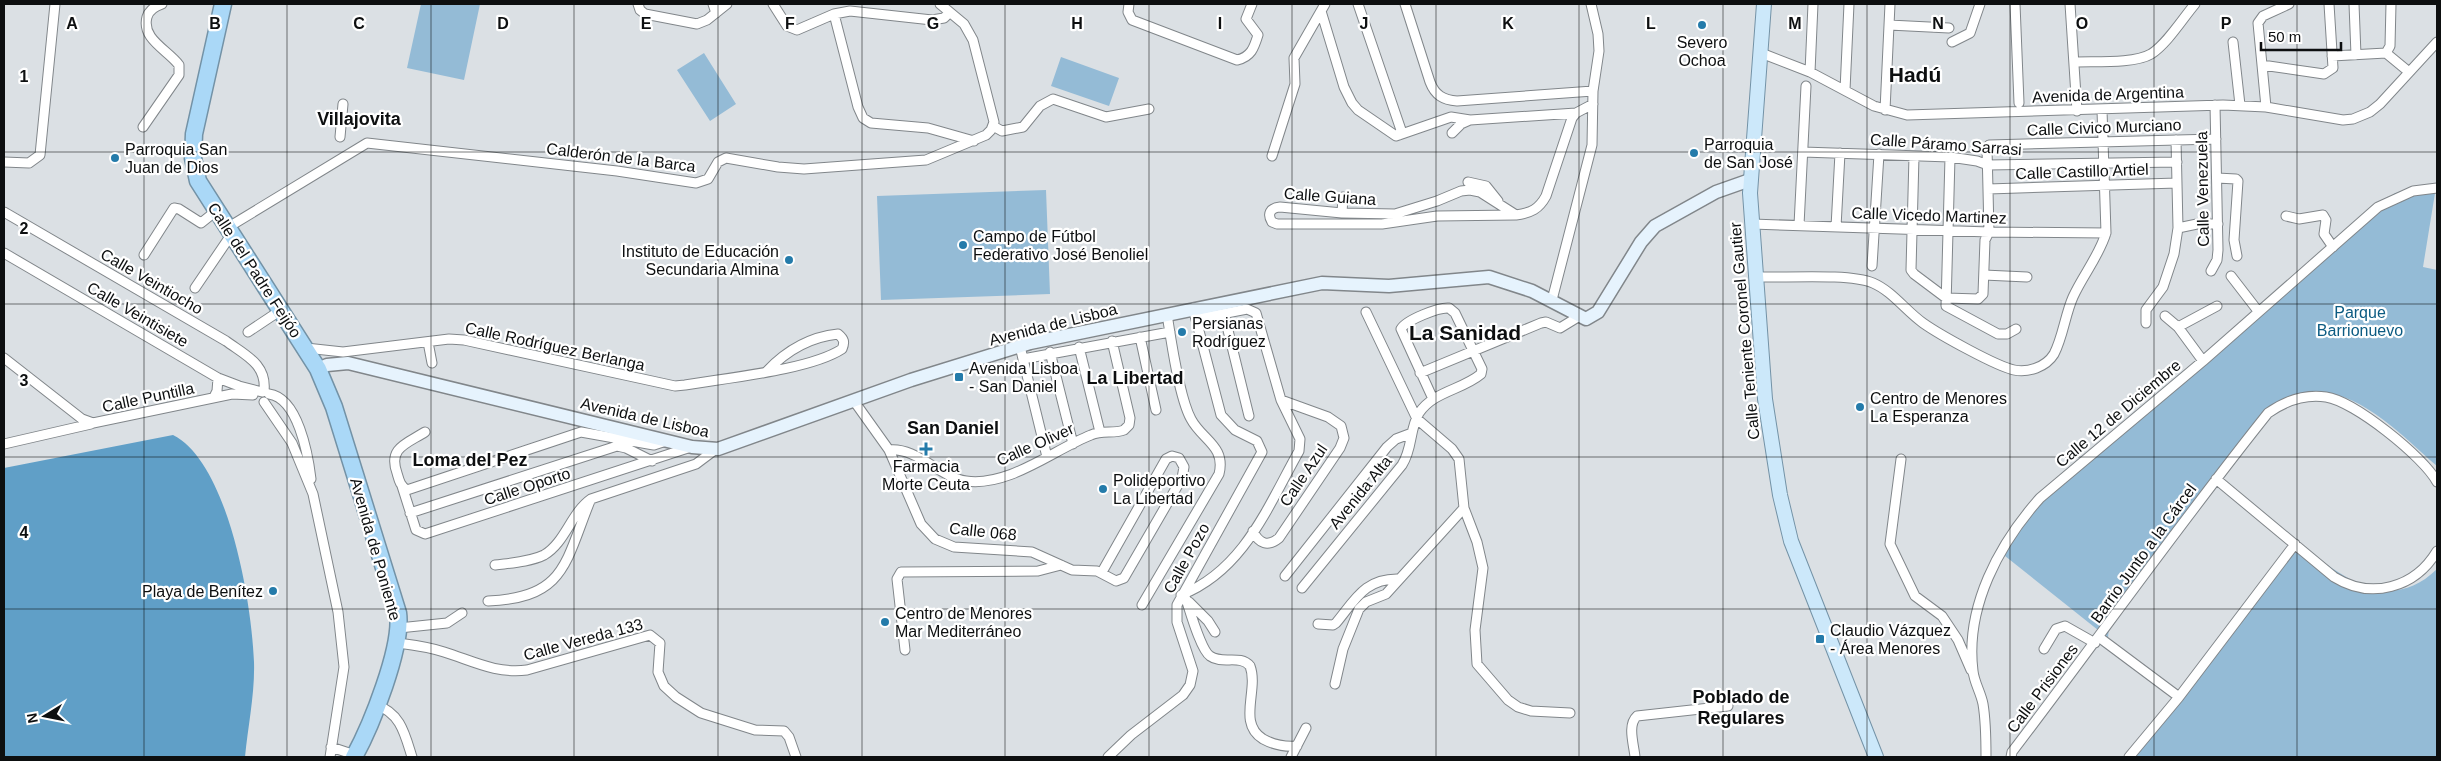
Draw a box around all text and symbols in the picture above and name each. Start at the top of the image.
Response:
text: A [66,15,78,32]
text: B [209,15,221,32]
text: C [353,15,365,32]
text: D [497,15,509,32]
text: E [641,15,652,32]
text: F [785,15,795,32]
text: G [927,15,939,32]
text: H [1071,15,1083,32]
text: I [1218,15,1222,32]
text: J [1360,15,1368,32]
text: K [1502,15,1514,32]
text: L [1646,15,1656,32]
text: M [1788,15,1802,32]
text: N [1932,15,1944,32]
text: O [2076,15,2088,32]
text: P [2221,15,2232,32]
marker: Severo Ochoa [1696,19,1708,31]
scale bar [2261,20,2341,52]
text: 50 m [2268,28,2301,45]
place label: Severo Ochoa [1677,34,1727,69]
district label: Hadú [1889,63,1941,86]
text: 1 [20,68,29,85]
street label: Avenida de Argentina [2032,83,2184,106]
district label: Villajovita [317,109,402,129]
street label: Calle Civico Murciano [2026,116,2182,139]
street label: Calle Páramo Sarrasi [1870,131,2022,158]
street label: Calle Venezuela [2193,131,2212,247]
place label: Parroquia de San José [1704,136,1793,171]
street label: Calderón de la Barca [545,140,697,175]
place label: Parroquia San Juan de Dios [125,141,227,176]
marker: Parroquia de San José [1688,147,1700,159]
marker: Parroquia San Juan de Dios [109,152,121,164]
street label: Calle Castillo Artiel [2015,161,2149,182]
street label: Calle Guiana [1283,185,1377,208]
street label: Calle del Padre Feijóo [205,200,305,341]
street label: Calle Vicedo Martinez [1851,204,2007,227]
text: 2 [20,220,29,237]
street label: Calle Teniente Coronel Gautier [1726,221,1762,441]
place label: Campo de Fútbol Federativo José Benoliel [973,228,1148,263]
marker: Campo de Fútbol Federativo José Benoliel [957,239,969,251]
place label: Instituto de Educación Secundaria Almina [622,243,779,278]
street label: Calle Veintiocho [98,245,206,318]
marker: Instituto de Educación Secundaria Almina [783,254,795,266]
street label: Calle Veintisiete [84,279,191,350]
street label: Avenida de Lisboa [987,300,1119,349]
park label: Parque Barrionuevo [2317,304,2403,339]
place label: Persianas Rodríguez [1192,315,1266,350]
street label: Calle Rodríguez Berlanga [464,319,646,374]
district label: La Sanidad [1409,321,1521,344]
marker: Persianas Rodríguez [1176,326,1188,338]
street label: Calle 12 de Diciembre [2053,356,2184,470]
place label: Avenida Lisboa - San Daniel [969,360,1078,395]
district label: La Libertad [1086,368,1184,388]
marker: Avenida Lisboa - San Daniel [953,371,965,383]
text: 3 [20,372,29,389]
street label: Calle Puntilla [101,379,196,416]
place label: Centro de Menores La Esperanza [1870,390,2007,425]
street label: Avenida de Lisboa [579,394,711,441]
marker: Centro de Menores La Esperanza [1854,401,1866,413]
district label: San Daniel [907,418,999,438]
street label: Calle Oliver [994,420,1077,469]
street label: Calle Azul [1276,441,1330,510]
marker: Farmacia Morte Ceuta [920,443,932,455]
district label: Loma del Pez [412,450,528,470]
street label: Avenida Alta [1326,452,1395,532]
place label: Farmacia Morte Ceuta [882,458,970,493]
street label: Calle Oporto [482,464,573,508]
place label: Polideportivo La Libertad [1113,472,1206,507]
street label: Avenida de Poniente [347,476,404,622]
street label: Barrio Junto a la Cárcel [2087,481,2199,626]
marker: Polideportivo La Libertad [1097,483,1109,495]
street label: Calle 068 [948,520,1018,543]
street label: Calle Pozo [1160,520,1213,596]
text: 4 [20,524,29,541]
place label: Playa de Benítez [142,583,263,600]
marker: Playa de Benítez [267,585,279,597]
place label: Centro de Menores Mar Mediterráneo [895,605,1032,640]
street label: Calle Vereda 133 [522,615,645,664]
marker: Centro de Menores Mar Mediterráneo [879,616,891,628]
place label: Claudio Vázquez - Área Menores [1830,622,1951,657]
marker: Claudio Vázquez - Área Menores [1814,633,1826,645]
street label: Calle Prisiones [2003,641,2081,736]
district label: Poblado de Regulares [1692,687,1790,728]
north arrow [20,691,70,741]
text: N [23,712,41,725]

